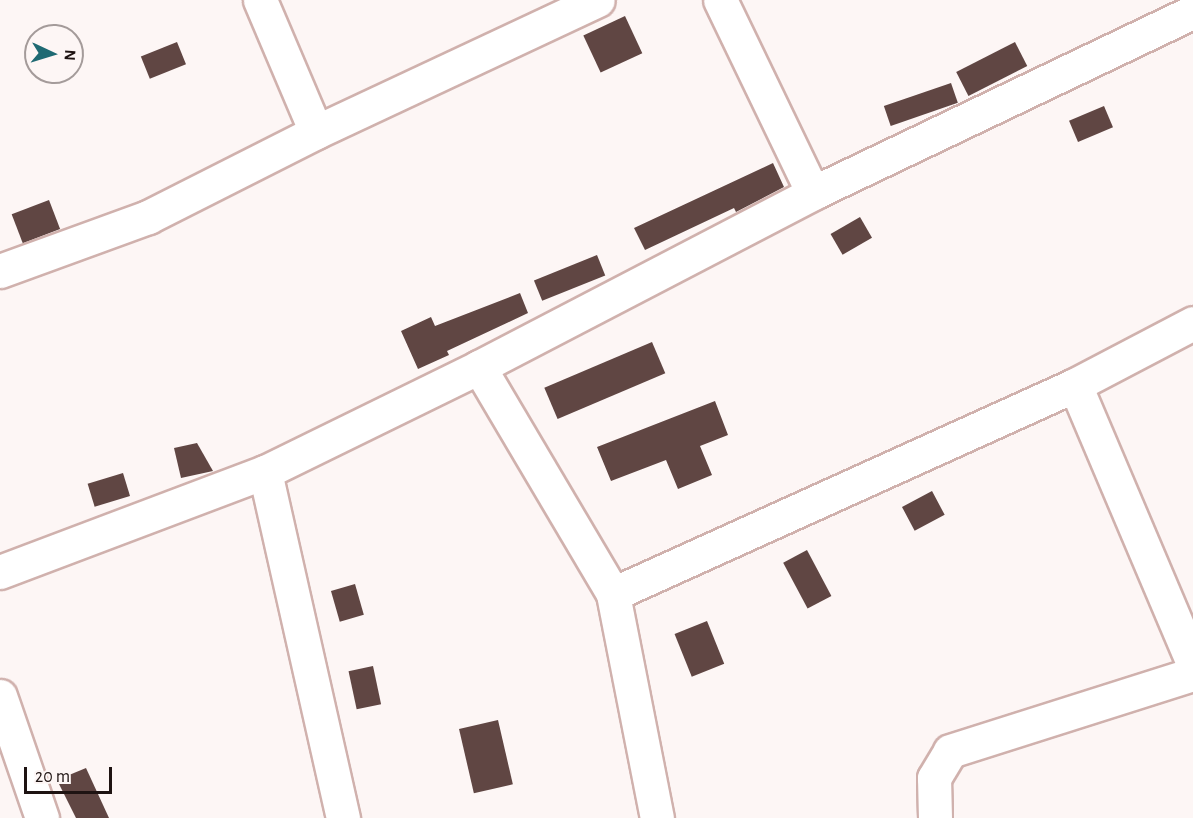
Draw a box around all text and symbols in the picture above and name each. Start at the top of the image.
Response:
north arrow [24,24,84,84]
text: N [62,49,78,61]
scale bar [27,755,116,793]
text: 20 m [35,768,70,786]

